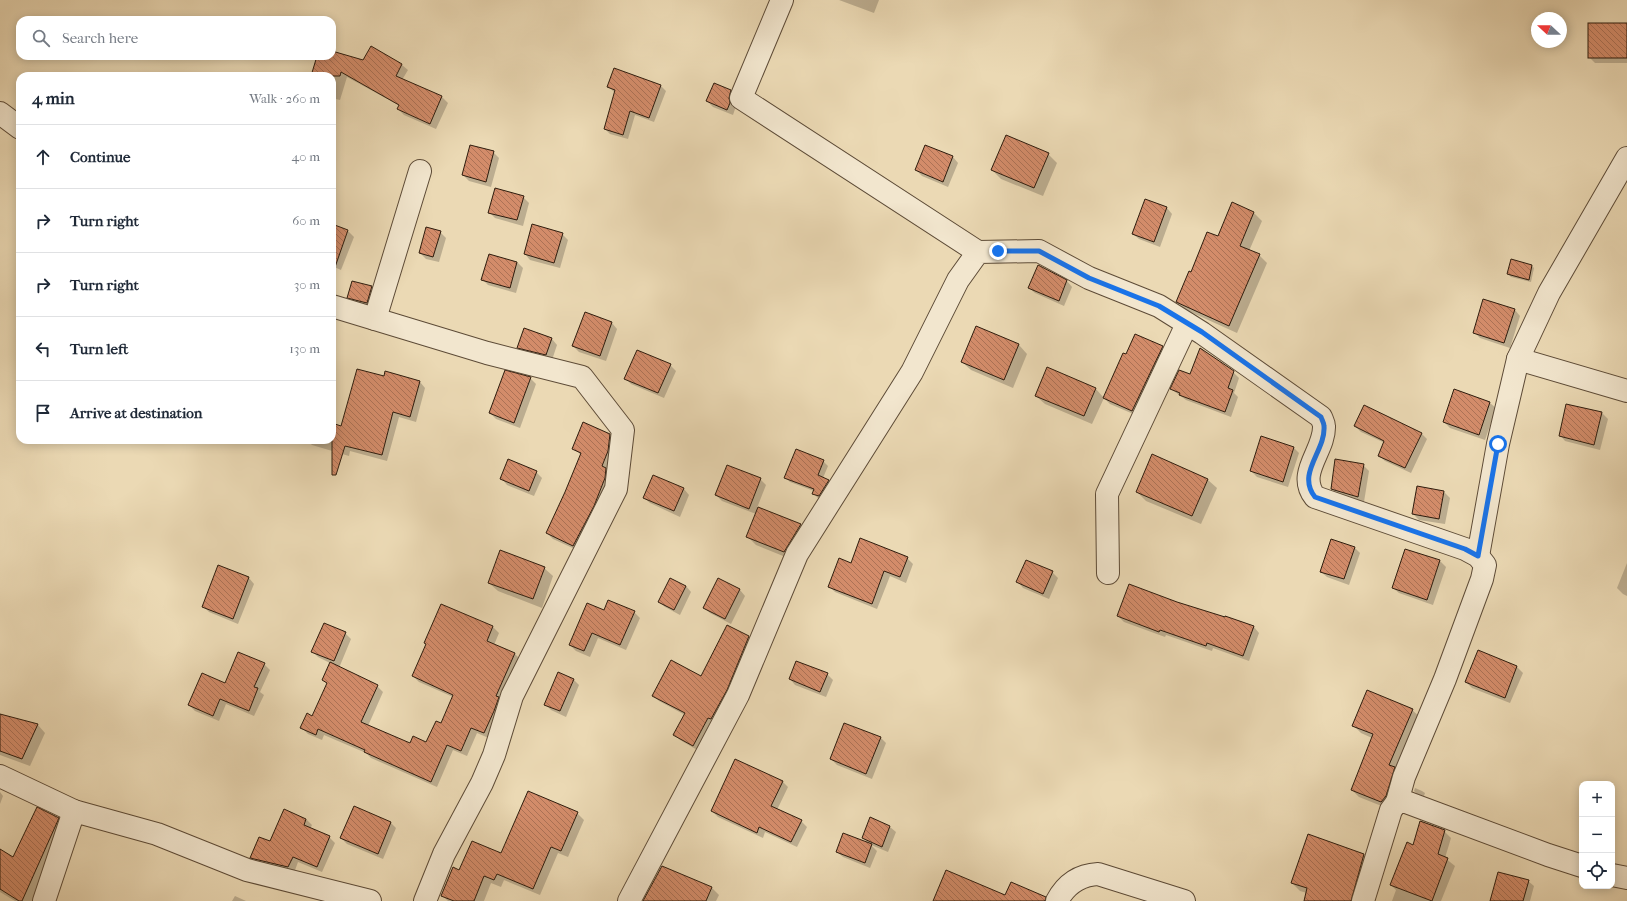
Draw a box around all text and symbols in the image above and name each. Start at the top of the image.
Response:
north arrow [1531,12,1567,48]
search box [16,16,336,60]
icon: search [30,27,52,49]
text: Search here [62,29,138,47]
text: 4 min [32,88,75,108]
text: Walk · 260 m [249,91,320,106]
icon: ahead [32,146,54,168]
text: Continue [70,148,130,166]
text: 40 m [292,149,320,164]
icon: right [32,210,54,232]
text: Turn right [70,212,139,230]
text: 60 m [292,213,320,228]
route end [989,242,1007,260]
icon: right [32,274,54,296]
text: Turn right [70,276,139,294]
text: 30 m [294,277,320,292]
icon: left [32,338,54,360]
text: Turn left [70,340,128,358]
text: 130 m [289,341,320,356]
icon: arrive [32,402,54,424]
text: Arrive at destination [70,404,202,422]
route start [1489,435,1507,453]
map controls [1579,781,1615,889]
button: + [1579,781,1615,817]
button: − [1579,817,1615,853]
button: locate [1579,853,1615,889]

